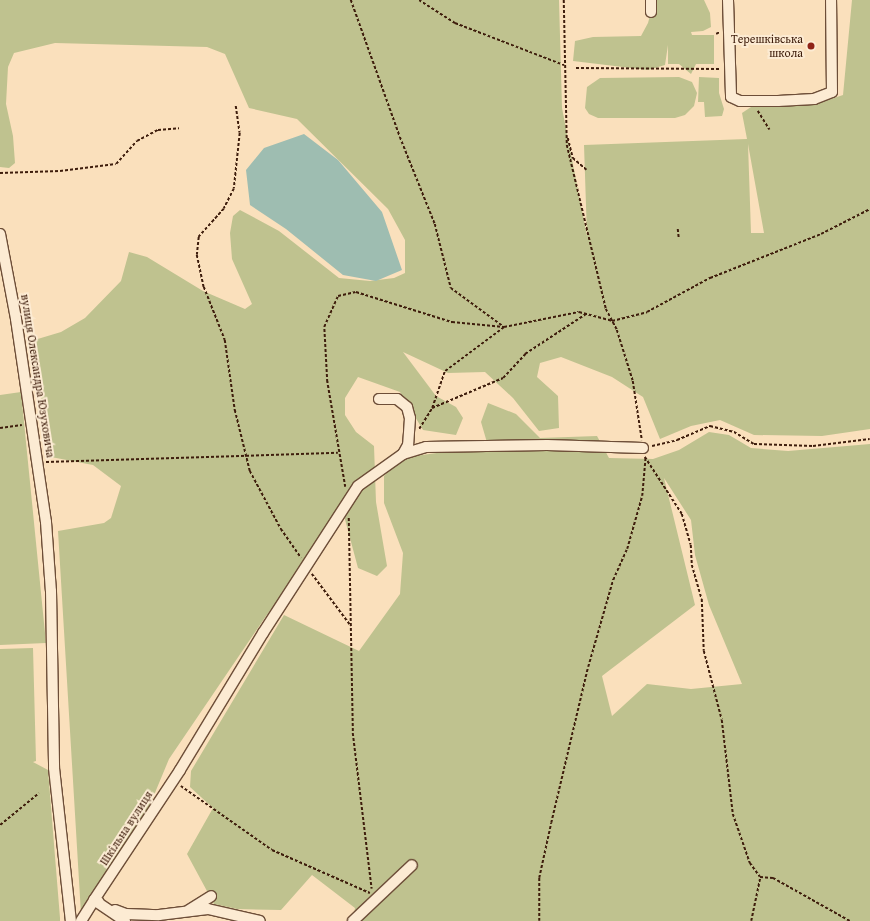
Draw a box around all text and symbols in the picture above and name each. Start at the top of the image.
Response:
place label: Терешківська школа [731,32,803,60]
marker: Терешківська школа [806,41,816,51]
street label: вулиця Олександра Юзуховича [18,293,58,459]
street label: Шкільна вулиця [97,788,155,868]

